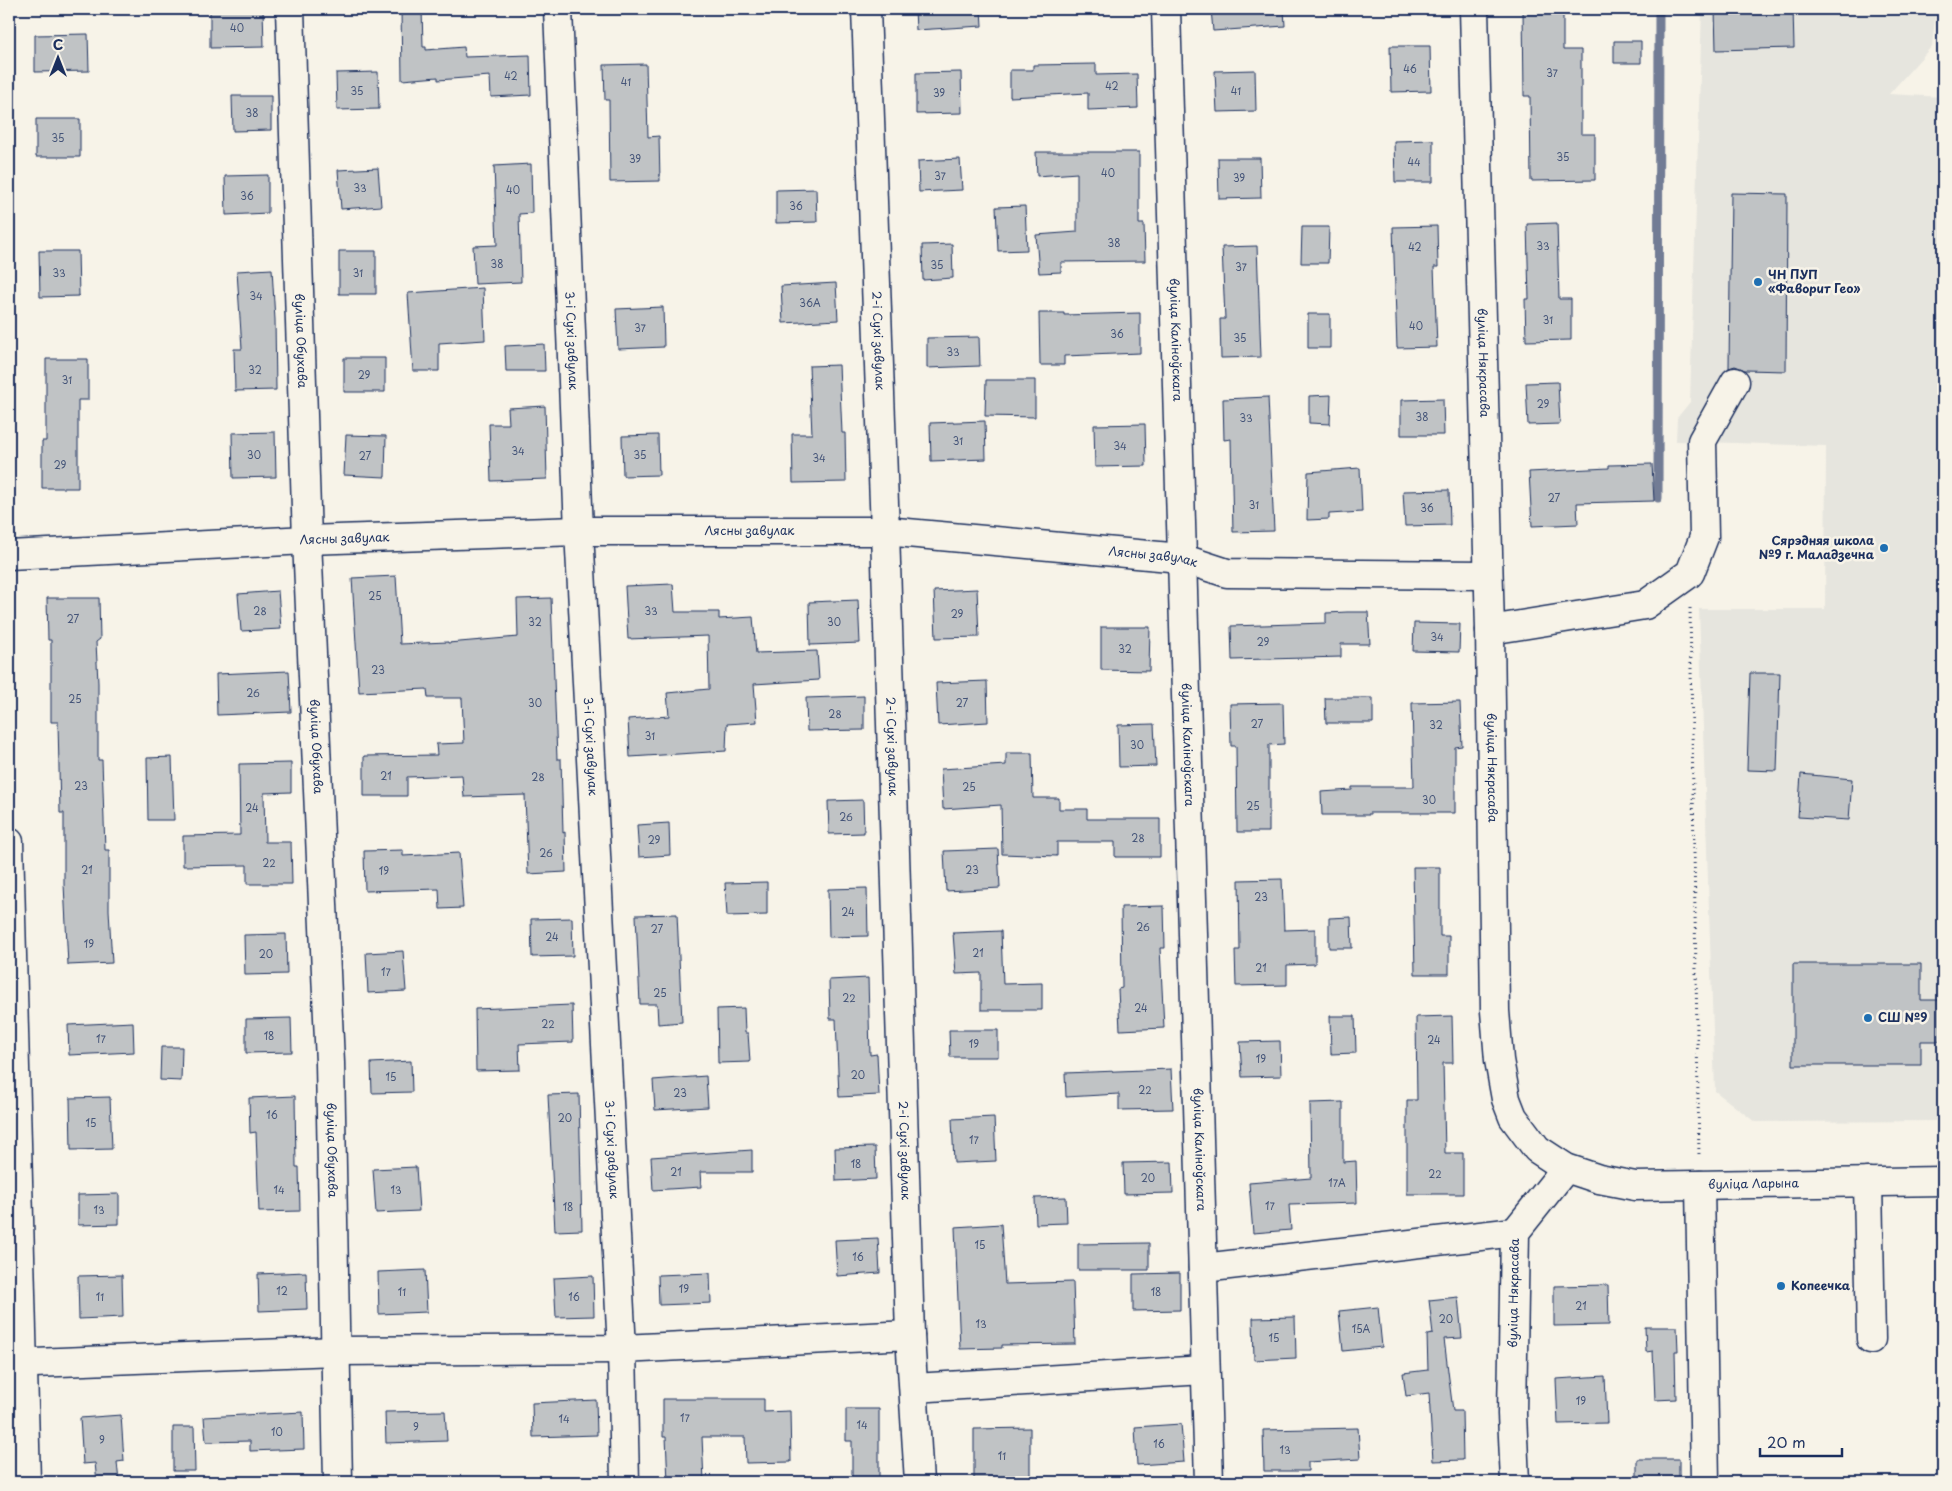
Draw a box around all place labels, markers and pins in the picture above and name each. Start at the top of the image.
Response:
place label: ЧН ПУП «Фаворит Гео» [1768,265,1860,297]
marker: ЧН ПУП «Фаворит Гео» [1752,276,1764,288]
place label: Сярэдняя школа №9 г. Маладзечна [1759,531,1875,563]
marker: Сярэдняя школа №9 г. Маладзечна [1878,542,1890,554]
place label: СШ №9 [1878,1008,1927,1026]
marker: СШ №9 [1862,1012,1874,1024]
place label: Копеечка [1791,1276,1851,1294]
marker: Копеечка [1775,1280,1787,1292]

